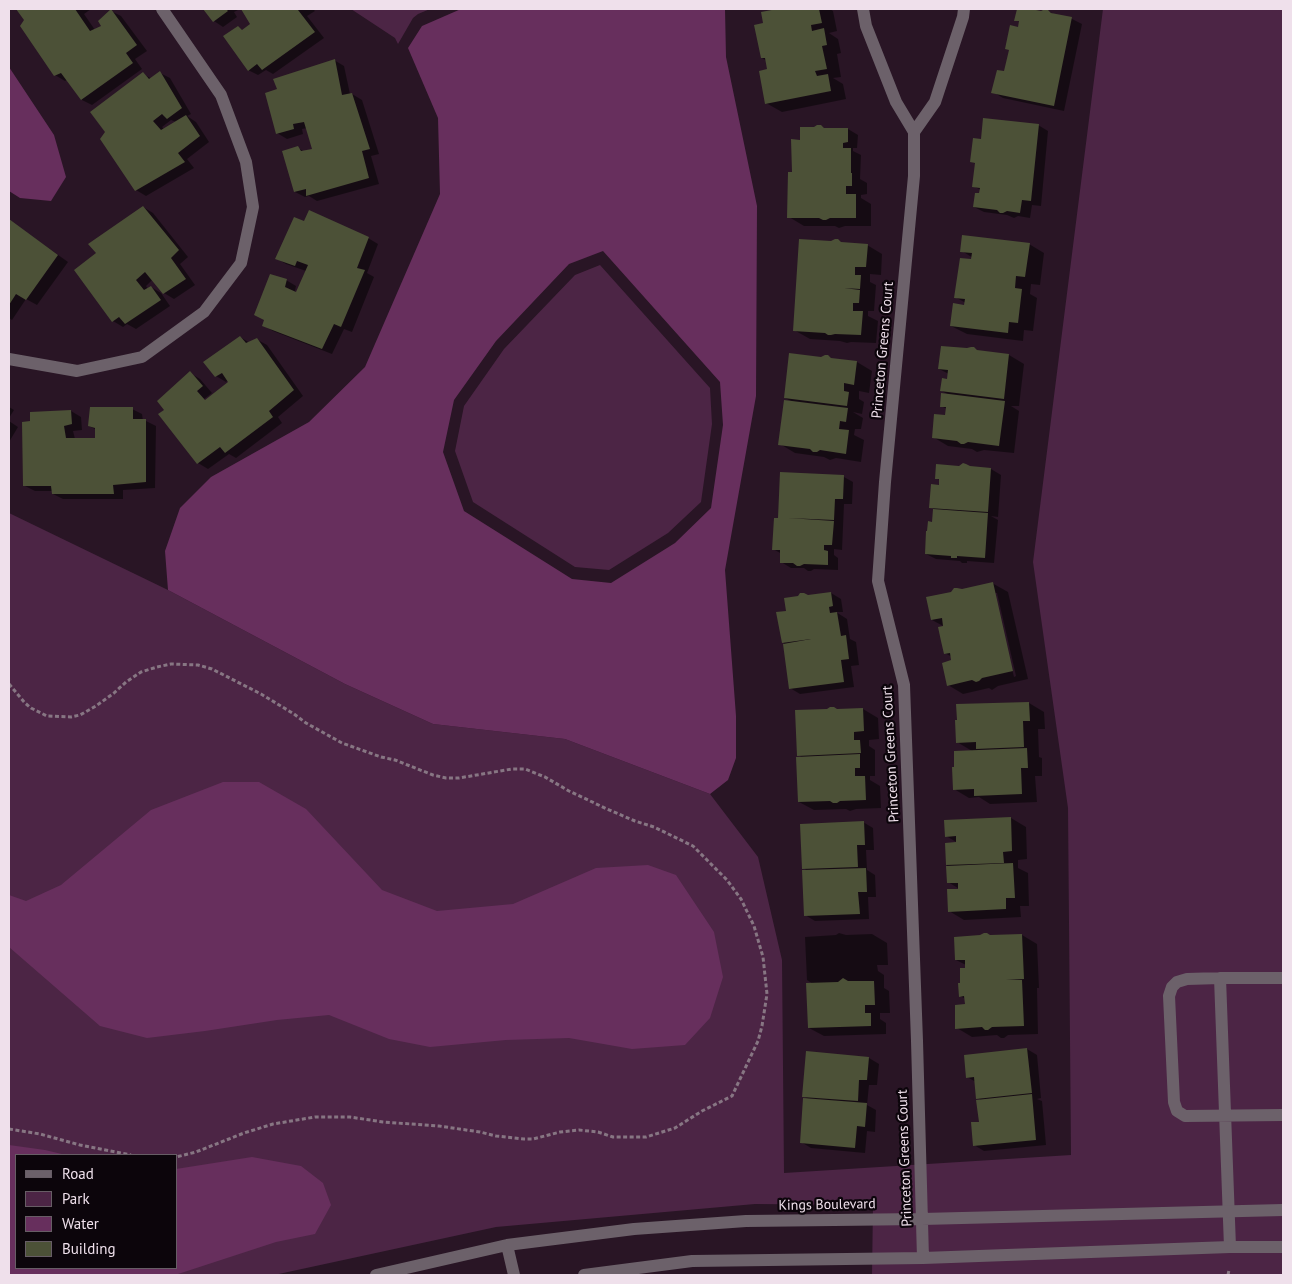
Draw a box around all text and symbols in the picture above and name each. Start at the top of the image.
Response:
street label: Princeton Greens Court [869,281,897,419]
street label: Princeton Greens Court [879,685,903,823]
street label: Princeton Greens Court [894,1089,916,1227]
legend [15,1154,178,1269]
text: Road [62,1164,94,1183]
text: Park [62,1189,90,1208]
street label: Kings Boulevard [778,1196,876,1214]
text: Water [62,1214,99,1233]
text: Building [62,1239,116,1258]

